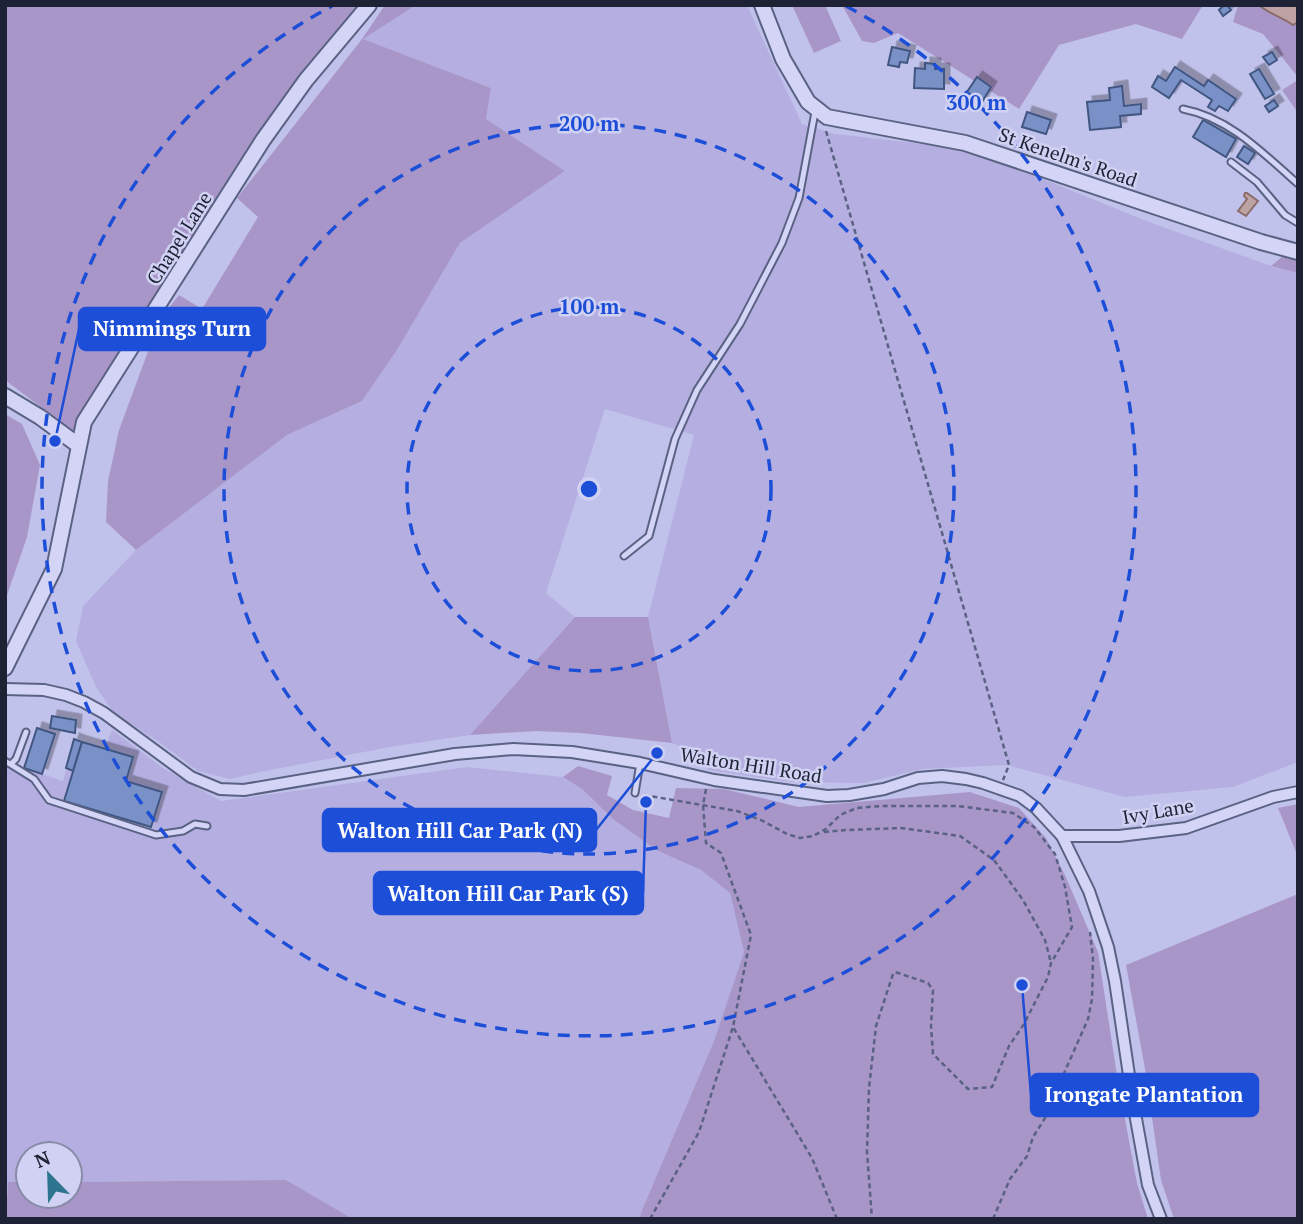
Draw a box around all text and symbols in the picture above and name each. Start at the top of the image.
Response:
text: 300 m [946,88,1007,116]
text: 200 m [559,109,620,137]
street label: St Kenelm's Road [996,121,1141,192]
street label: Chapel Lane [140,187,217,289]
text: 100 m [559,292,620,320]
callout: Nimmings Turn [79,308,265,350]
text: Nimmings Turn [93,314,252,342]
centre of rings [577,477,601,501]
street label: Walton Hill Road [678,741,824,788]
street label: Ivy Lane [1120,792,1196,829]
callout: Walton Hill Car Park (N) [323,809,596,851]
text: Walton Hill Car Park (N) [337,816,583,844]
callout: Walton Hill Car Park (S) [374,872,643,914]
text: Walton Hill Car Park (S) [387,879,629,907]
callout: Irongate Plantation [1031,1074,1258,1116]
text: Irongate Plantation [1045,1080,1244,1108]
north arrow [14,1140,84,1210]
text: N [31,1144,54,1173]

